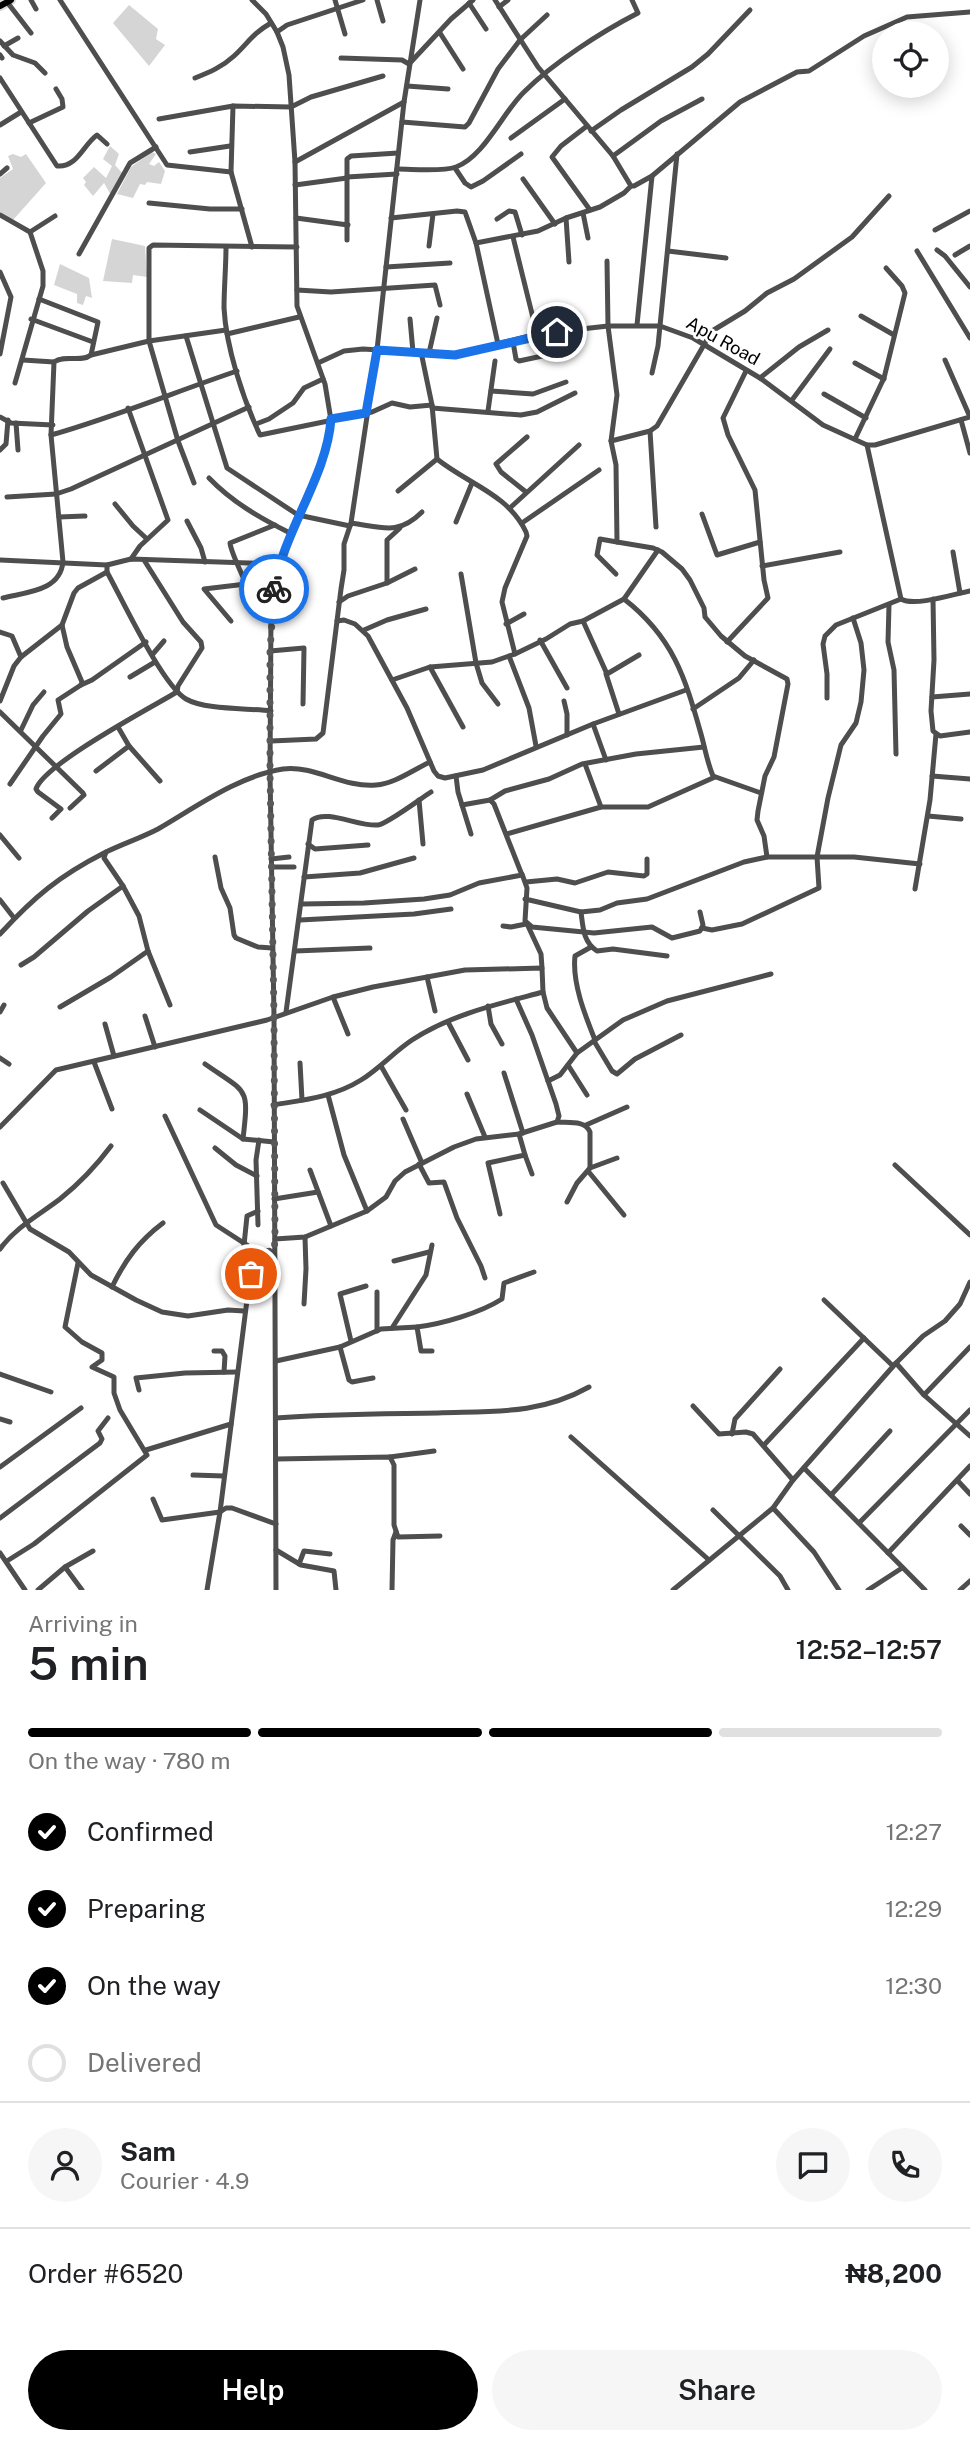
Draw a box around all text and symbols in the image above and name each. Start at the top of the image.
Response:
map controls [872,21,949,98]
button: locate [872,21,949,98]
pin [527,302,587,362]
street label: Apu Road [683,312,764,369]
icon: home [538,313,576,351]
courier [239,554,309,624]
icon: bike [255,570,293,608]
pin [221,1244,281,1304]
icon: bag [232,1255,270,1293]
text: Arriving in [28,1610,138,1637]
text: 12:52–12:57 [796,1634,942,1665]
text: 5 min [28,1636,149,1690]
text: On the way · 780 m [28,1747,230,1774]
icon: check [28,1813,66,1851]
text: Confirmed [87,1816,214,1847]
text: 12:27 [886,1818,942,1845]
icon: check [28,1890,66,1928]
text: Preparing [87,1893,206,1924]
text: 12:29 [885,1895,942,1922]
icon: check [28,1967,66,2005]
text: On the way [87,1970,221,2001]
text: 12:30 [885,1972,942,1999]
text: Delivered [87,2047,202,2078]
button: person [28,2128,102,2202]
button: chat [776,2128,850,2202]
button: phone [868,2128,942,2202]
text: Sam [120,2136,176,2167]
text: Courier · 4.9 [120,2167,249,2194]
text: Order #6520 [28,2258,184,2289]
text: ₦8,200 [845,2258,942,2289]
button: Help [28,2350,478,2430]
button: Share [492,2350,942,2430]

